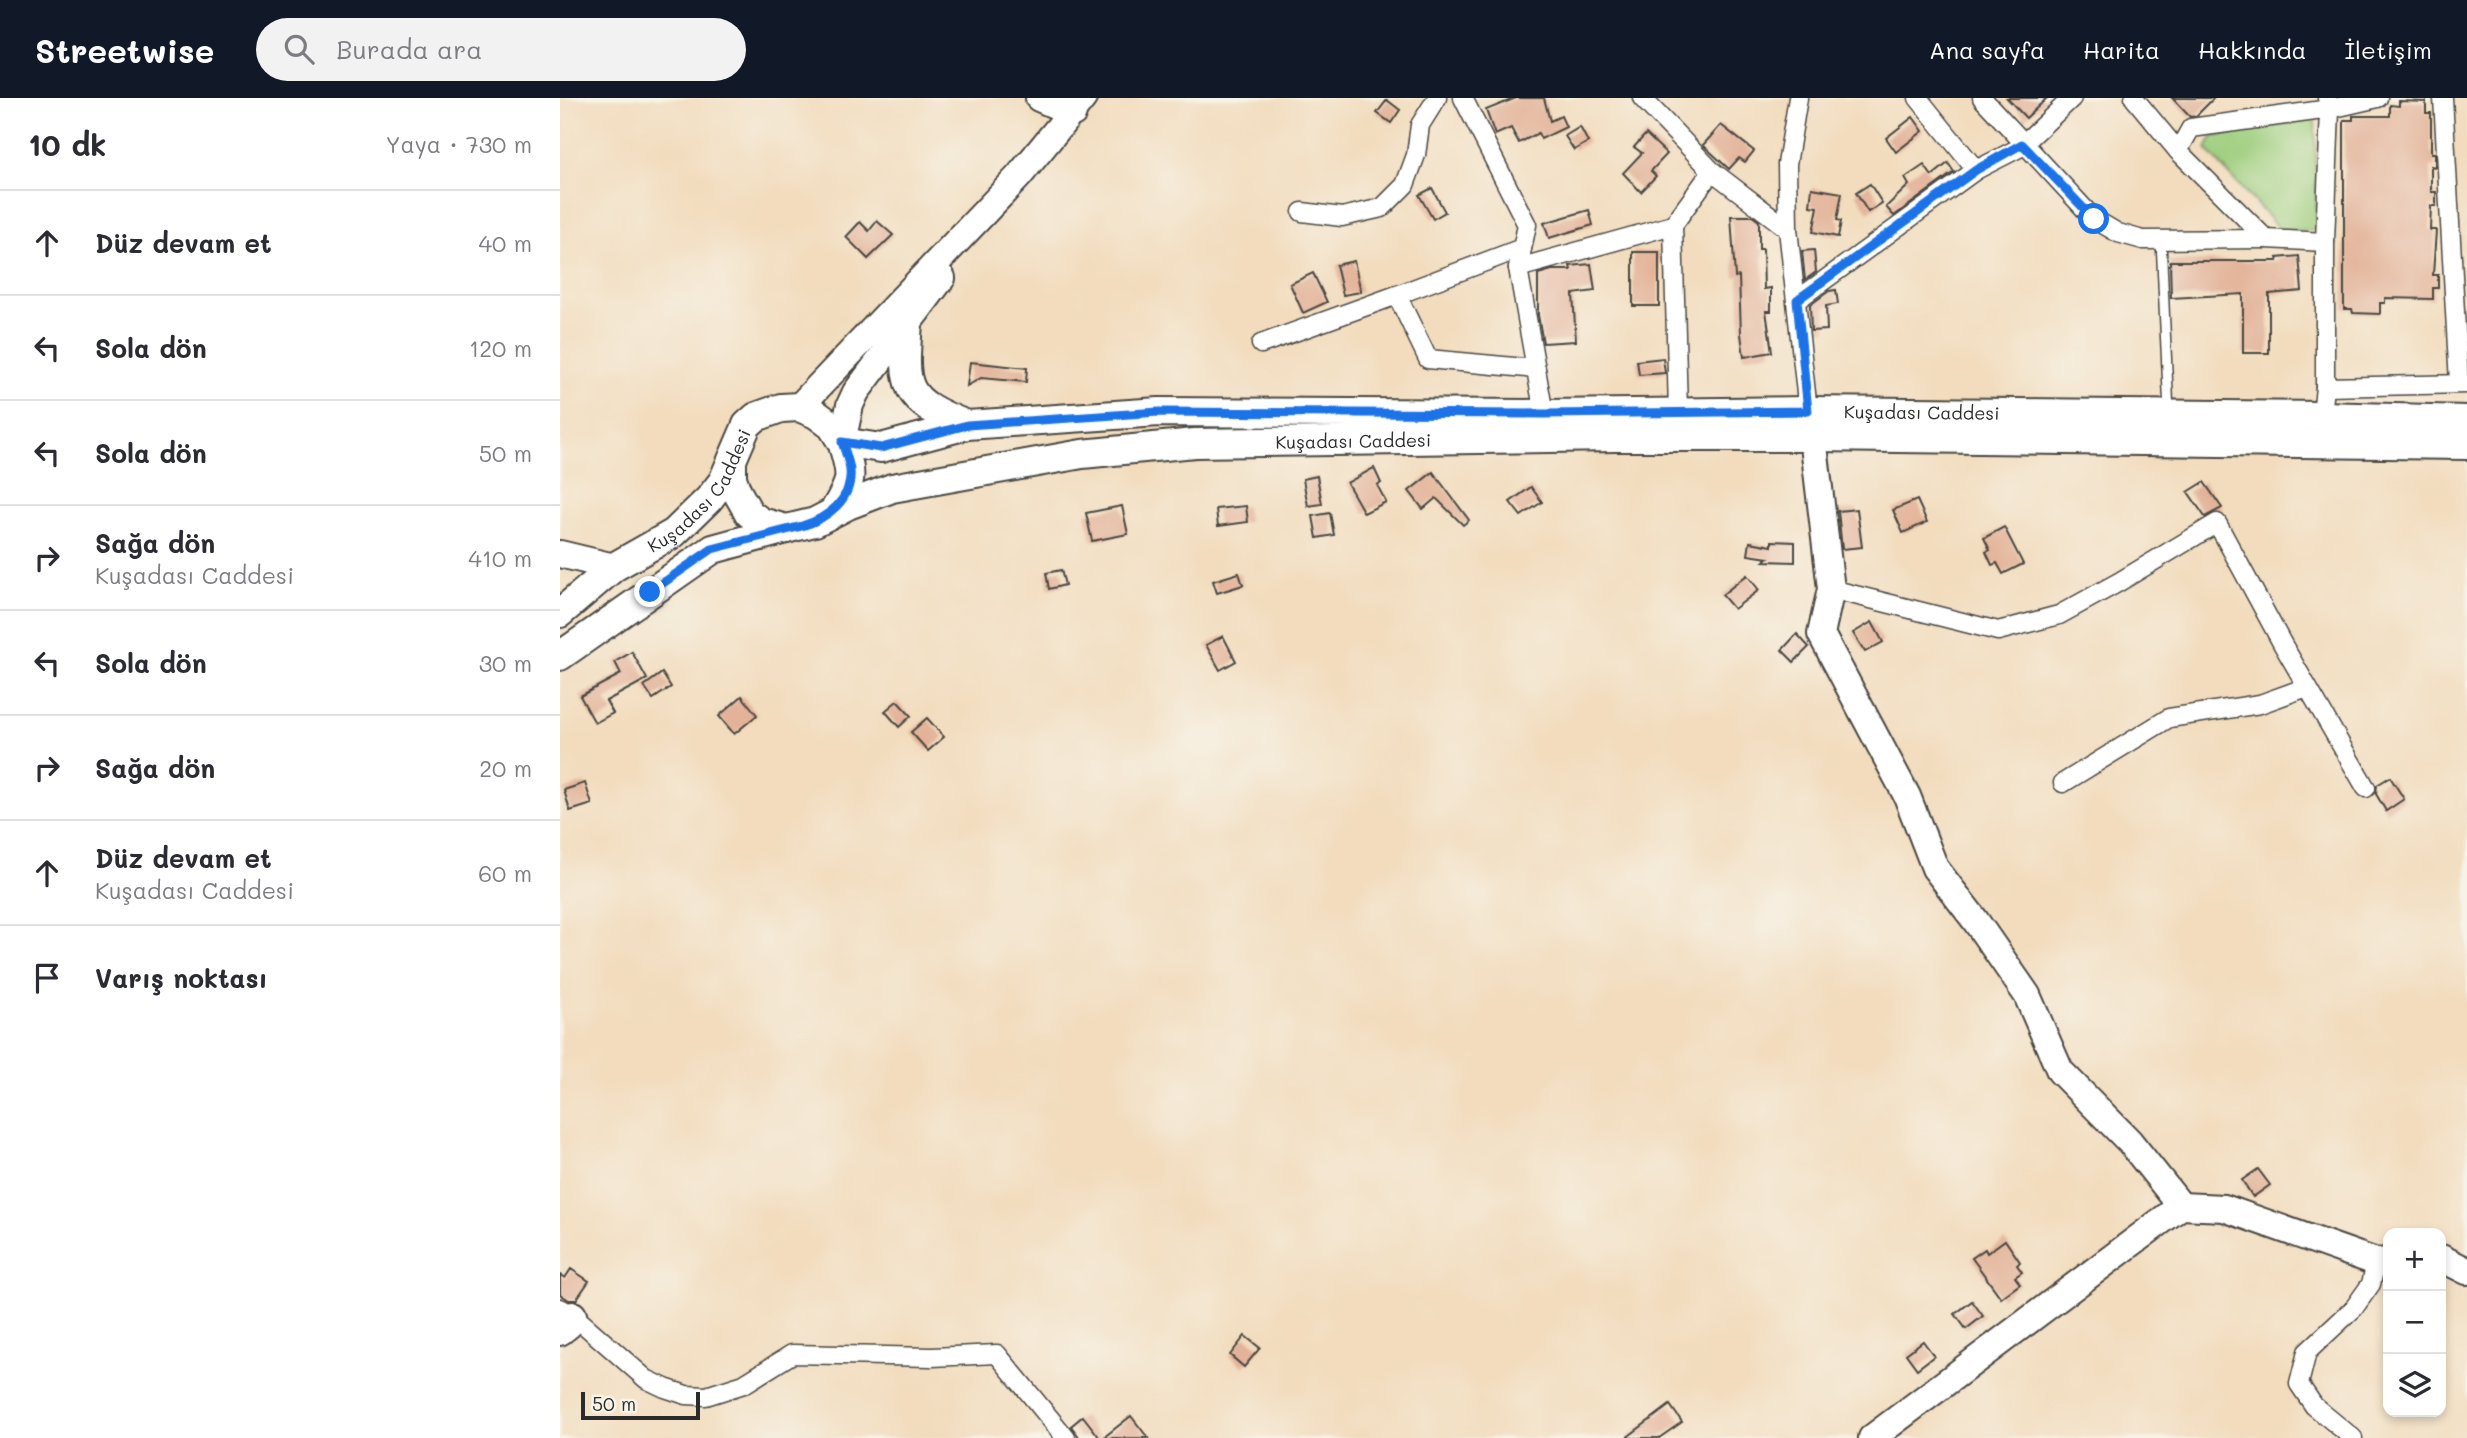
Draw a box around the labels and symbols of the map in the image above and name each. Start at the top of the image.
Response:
route start [2078,203,2109,234]
street label: Kuşadası Caddesi [1844,399,2000,425]
street label: Kuşadası Caddesi [643,425,756,558]
street label: Kuşadası Caddesi [1275,428,1431,454]
route end [634,576,665,607]
scale bar [581,1389,700,1421]

